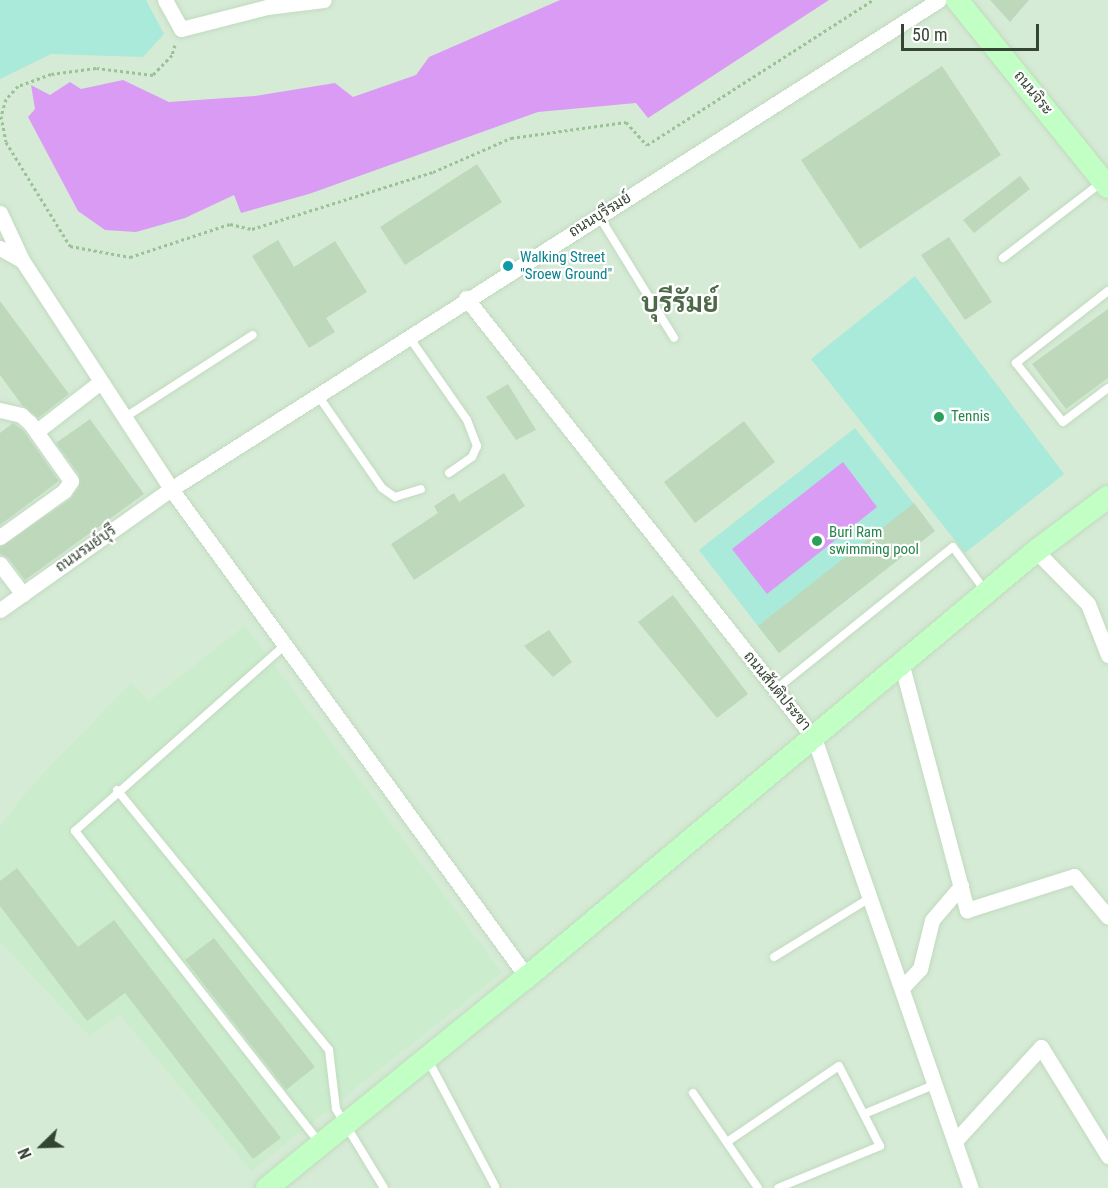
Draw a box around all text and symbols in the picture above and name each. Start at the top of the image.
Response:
scale bar [904,12,1042,50]
text: 50 m [912,24,947,45]
street label: ถนนจิระ [1010,67,1056,119]
street label: ถนนบุรีรมย์ [566,189,634,241]
place label: Walking Street "Sroew Ground" [520,248,612,283]
marker: Walking Street "Sroew Ground" [501,259,515,273]
district label: บุรีรัมย์ [641,288,719,320]
place label: Tennis [951,408,990,426]
marker: Tennis [932,410,946,424]
street label: ถนนรมย์บุรี [52,522,120,576]
place label: Buri Ram swimming pool [829,523,919,558]
marker: Buri Ram swimming pool [810,534,824,548]
street label: ถนนสันติประชา [740,648,814,734]
north arrow [12,1116,72,1176]
text: N [14,1145,36,1161]

